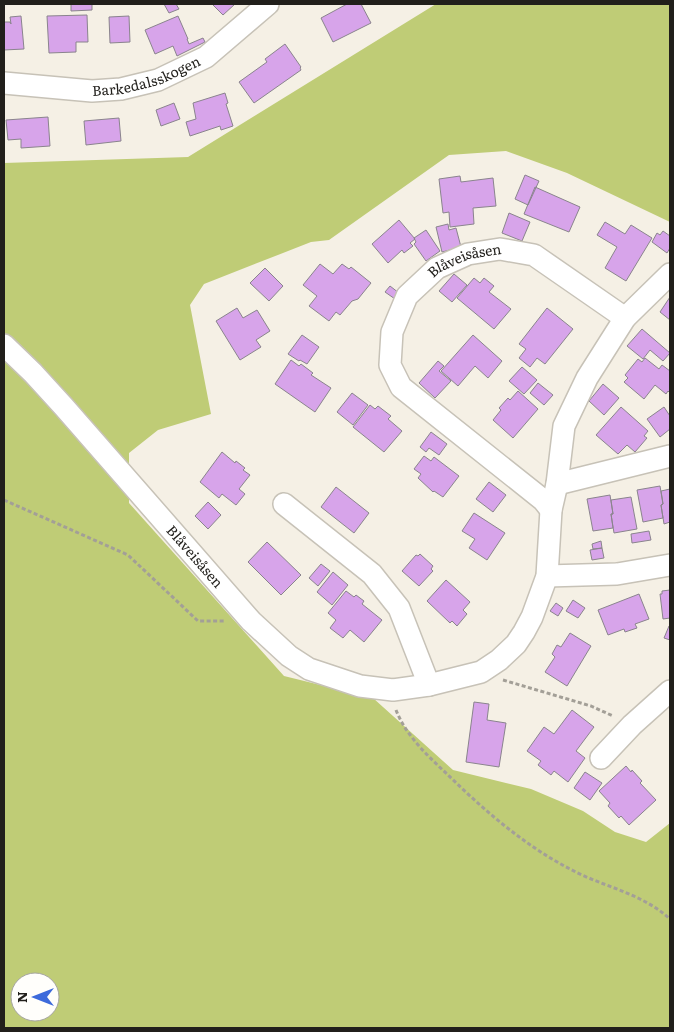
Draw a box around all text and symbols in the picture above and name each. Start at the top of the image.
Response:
street label: Barkedalsskogen [92,50,203,100]
street label: Blåveisåsen [422,238,503,281]
street label: Blåveisåsen [163,520,228,592]
north arrow [10,972,60,1022]
text: N [11,991,31,1003]

